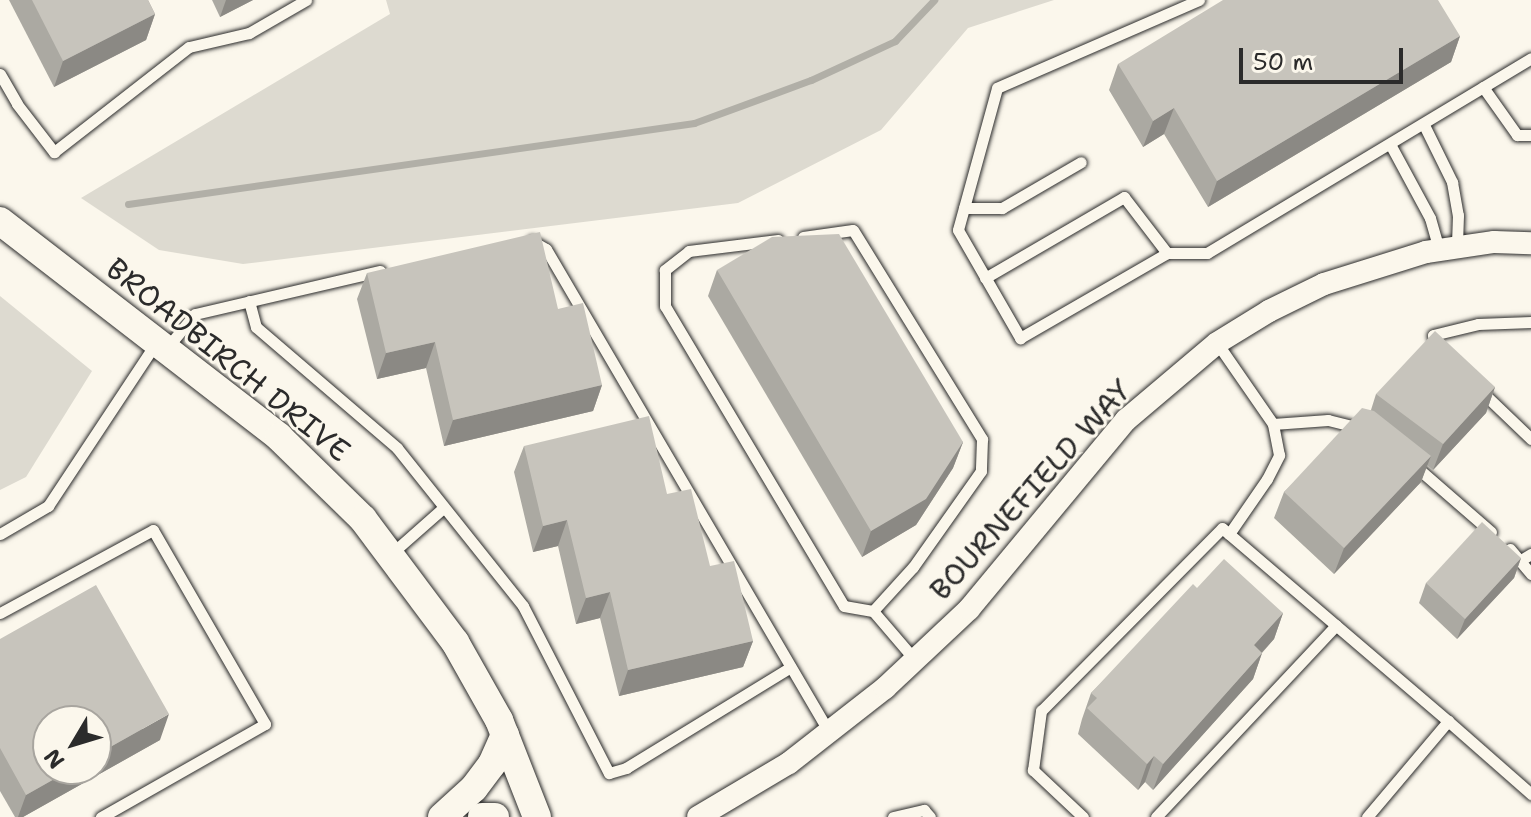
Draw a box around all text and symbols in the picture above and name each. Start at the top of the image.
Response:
scale bar [1243,32,1407,82]
text: 50 m [1253,46,1313,78]
street label: BROADBIRCH DRIVE [99,251,357,469]
street label: BOURNEFIELD WAY [922,372,1140,608]
north arrow [32,705,112,785]
text: N [37,743,71,775]

